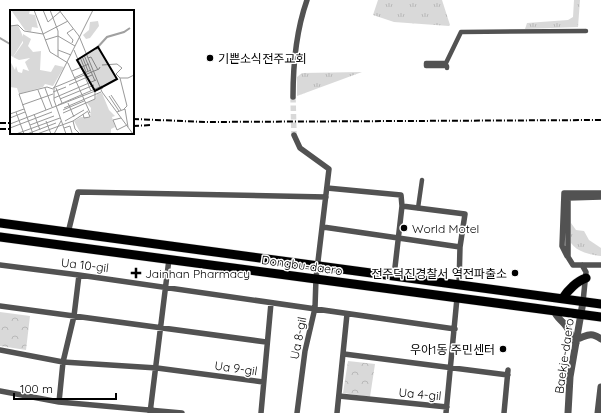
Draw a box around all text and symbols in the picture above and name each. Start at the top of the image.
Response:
inset map [10,10,134,134]
place label: 기쁜소식전주교회 [218,51,306,66]
marker: 기쁜소식전주교회 [205,53,215,63]
place label: World Motel [412,221,479,236]
marker: World Motel [399,223,409,233]
street label: Dongbu-daero [260,252,344,278]
street label: Ua 10-gil [60,255,110,275]
place label: Jainhan Pharmacy [145,266,250,281]
place label: 전주덕진경찰서 역전파출소 [371,266,507,281]
marker: Jainhan Pharmacy [130,267,142,279]
marker: 전주덕진경찰서 역전파출소 [510,268,520,278]
street label: Ua 8-gil [287,315,309,361]
street label: Baekje-daero [551,317,577,395]
place label: 우아1동 주민센터 [410,342,495,357]
marker: 우아1동 주민센터 [498,344,508,354]
street label: Ua 9-gil [214,358,258,378]
scale bar [14,375,116,401]
text: 100 m [20,381,53,396]
street label: Ua 4-gil [398,385,442,403]

